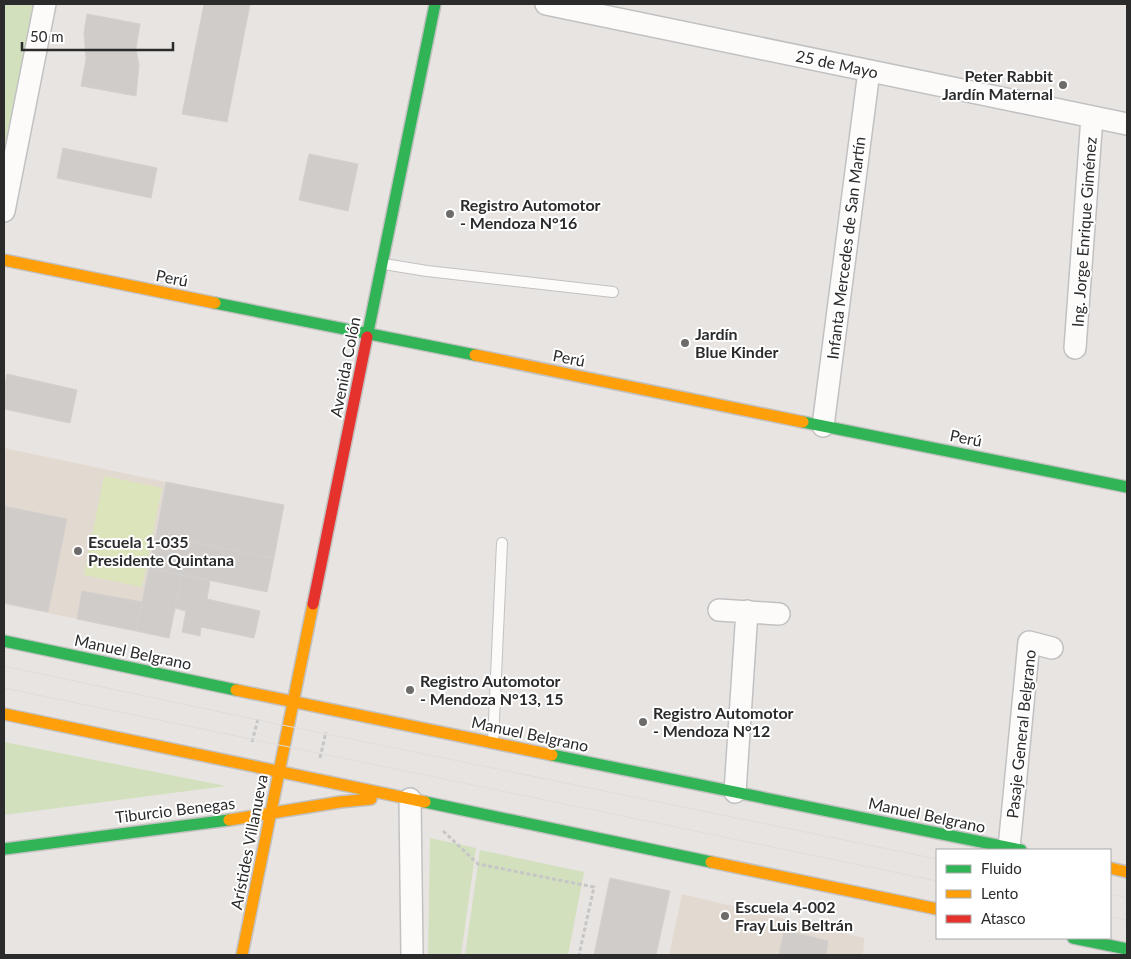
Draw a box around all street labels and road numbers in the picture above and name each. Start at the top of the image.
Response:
street label: 25 de Mayo [794,46,880,81]
street label: Infanta Mercedes de San Martín [822,135,869,360]
street label: Ing. Jorge Enrique Giménez [1067,136,1100,328]
street label: Perú [154,265,190,290]
street label: Avenida Colón [325,315,364,419]
street label: Perú [551,345,587,370]
street label: Perú [948,425,984,450]
street label: Manuel Belgrano [73,630,193,673]
street label: Pasaje General Belgrano [1002,648,1039,819]
street label: Manuel Belgrano [470,712,590,755]
street label: Arístides Villanueva [226,773,271,911]
street label: Tiburcio Benegas [114,793,236,826]
street label: Manuel Belgrano [867,793,987,836]

